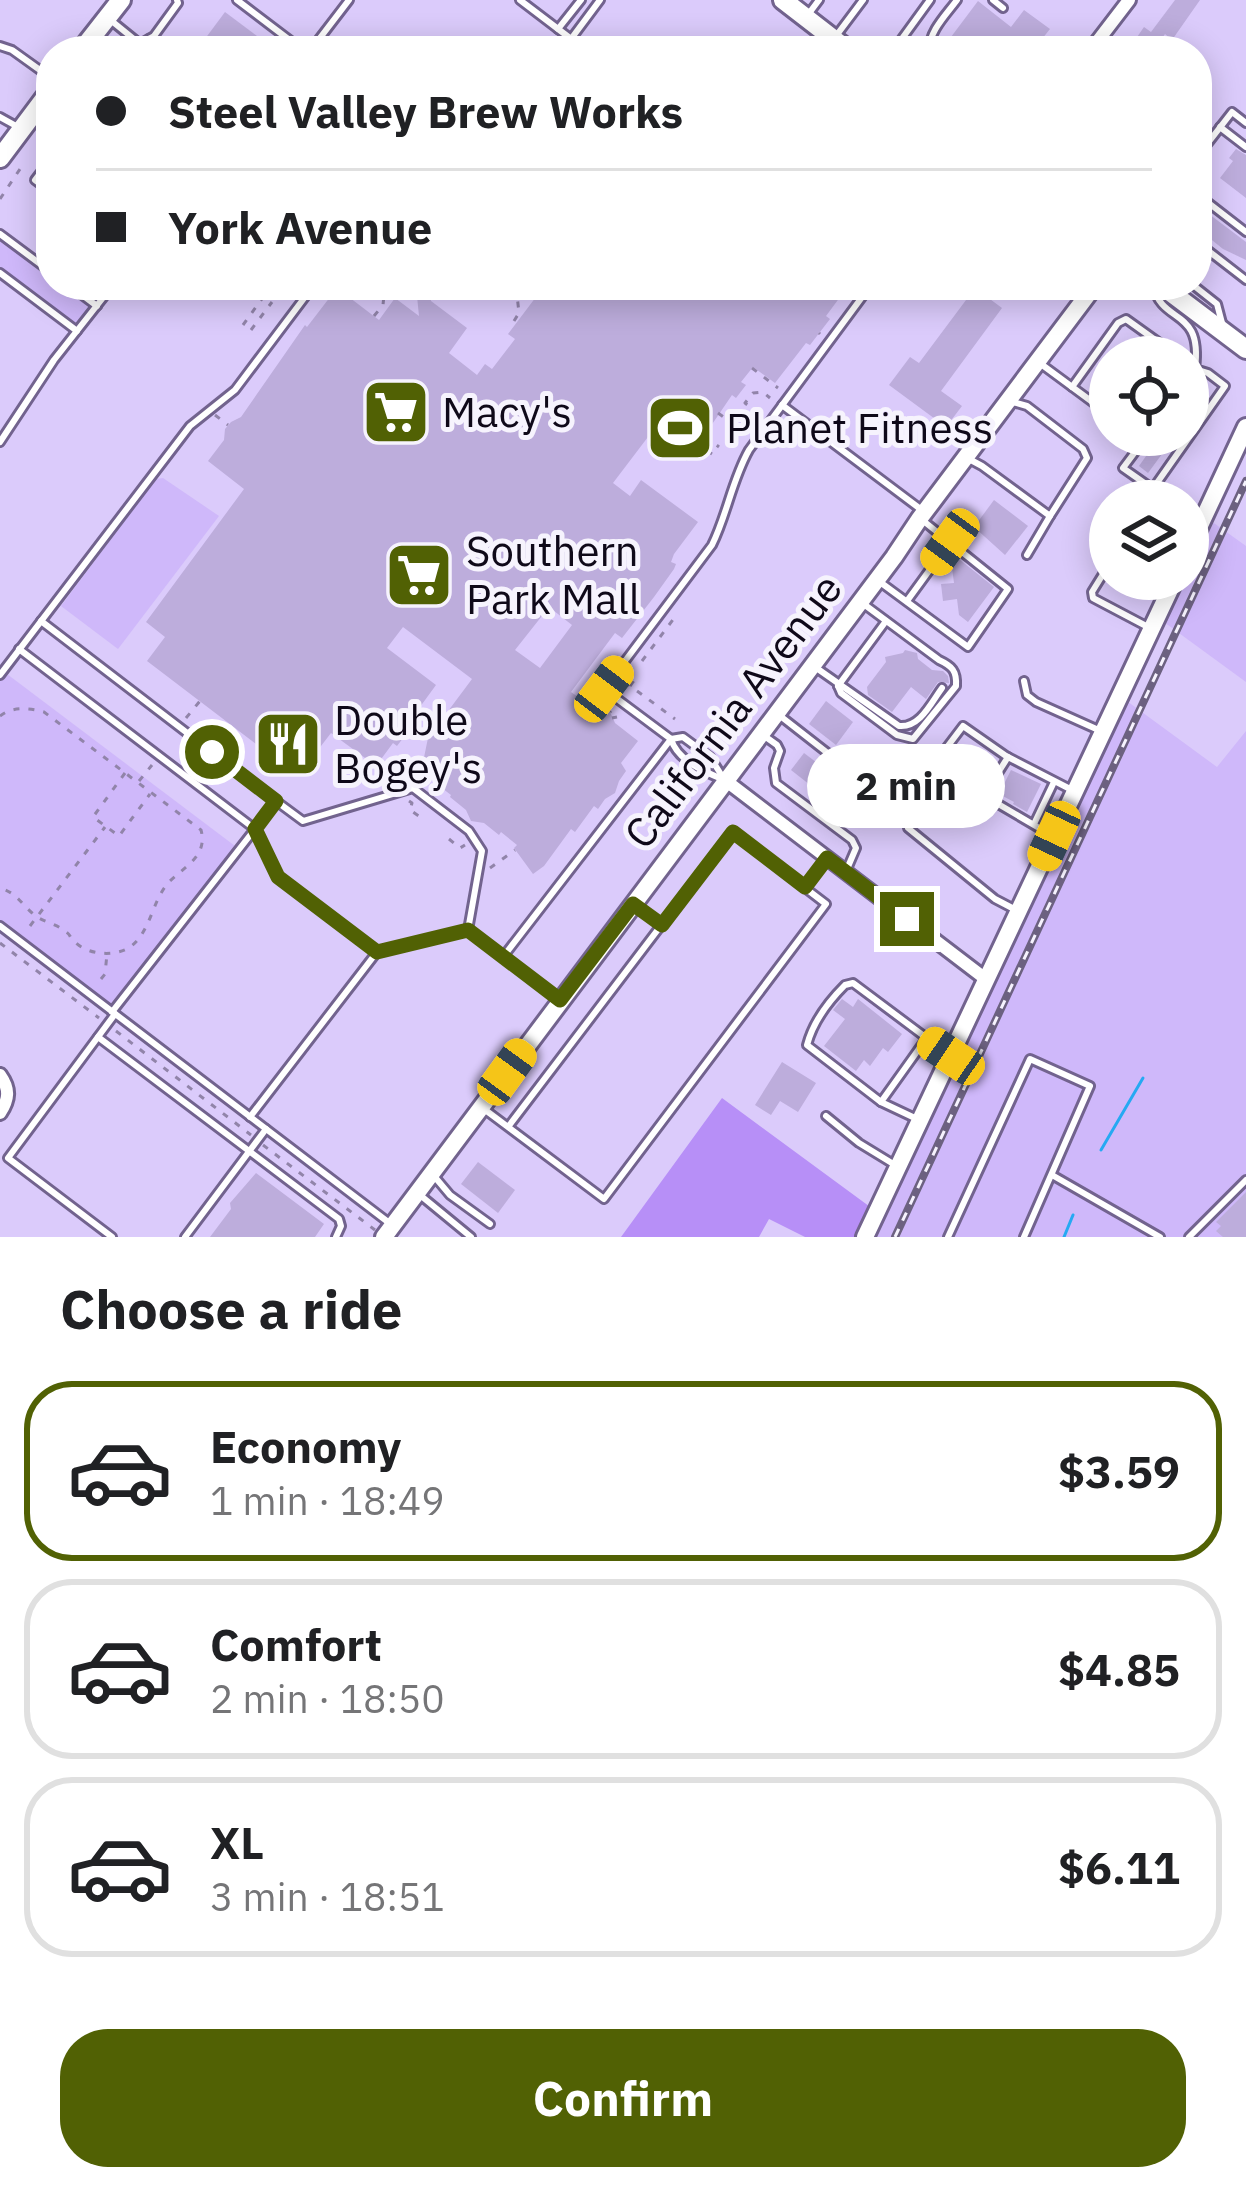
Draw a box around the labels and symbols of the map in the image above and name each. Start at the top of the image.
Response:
supermarket icon: Macy's [361,377,431,447]
place label: Macy's [442,384,572,439]
sports icon: Planet Fitness [645,393,715,463]
place label: Planet Fitness [726,400,993,455]
car [914,502,986,582]
place label: Southern Park Mall [466,523,640,626]
supermarket icon: Southern Park Mall [384,540,454,610]
street label: California Avenue [611,562,854,859]
car [568,649,640,729]
place label: Double Bogey's [334,692,482,795]
restaurant icon: Double Bogey's [253,709,323,779]
route start [185,725,239,779]
callout: 2 min [808,745,1006,829]
car [1022,796,1086,876]
route end [880,892,934,946]
car [911,1021,991,1091]
car [471,1032,543,1112]

